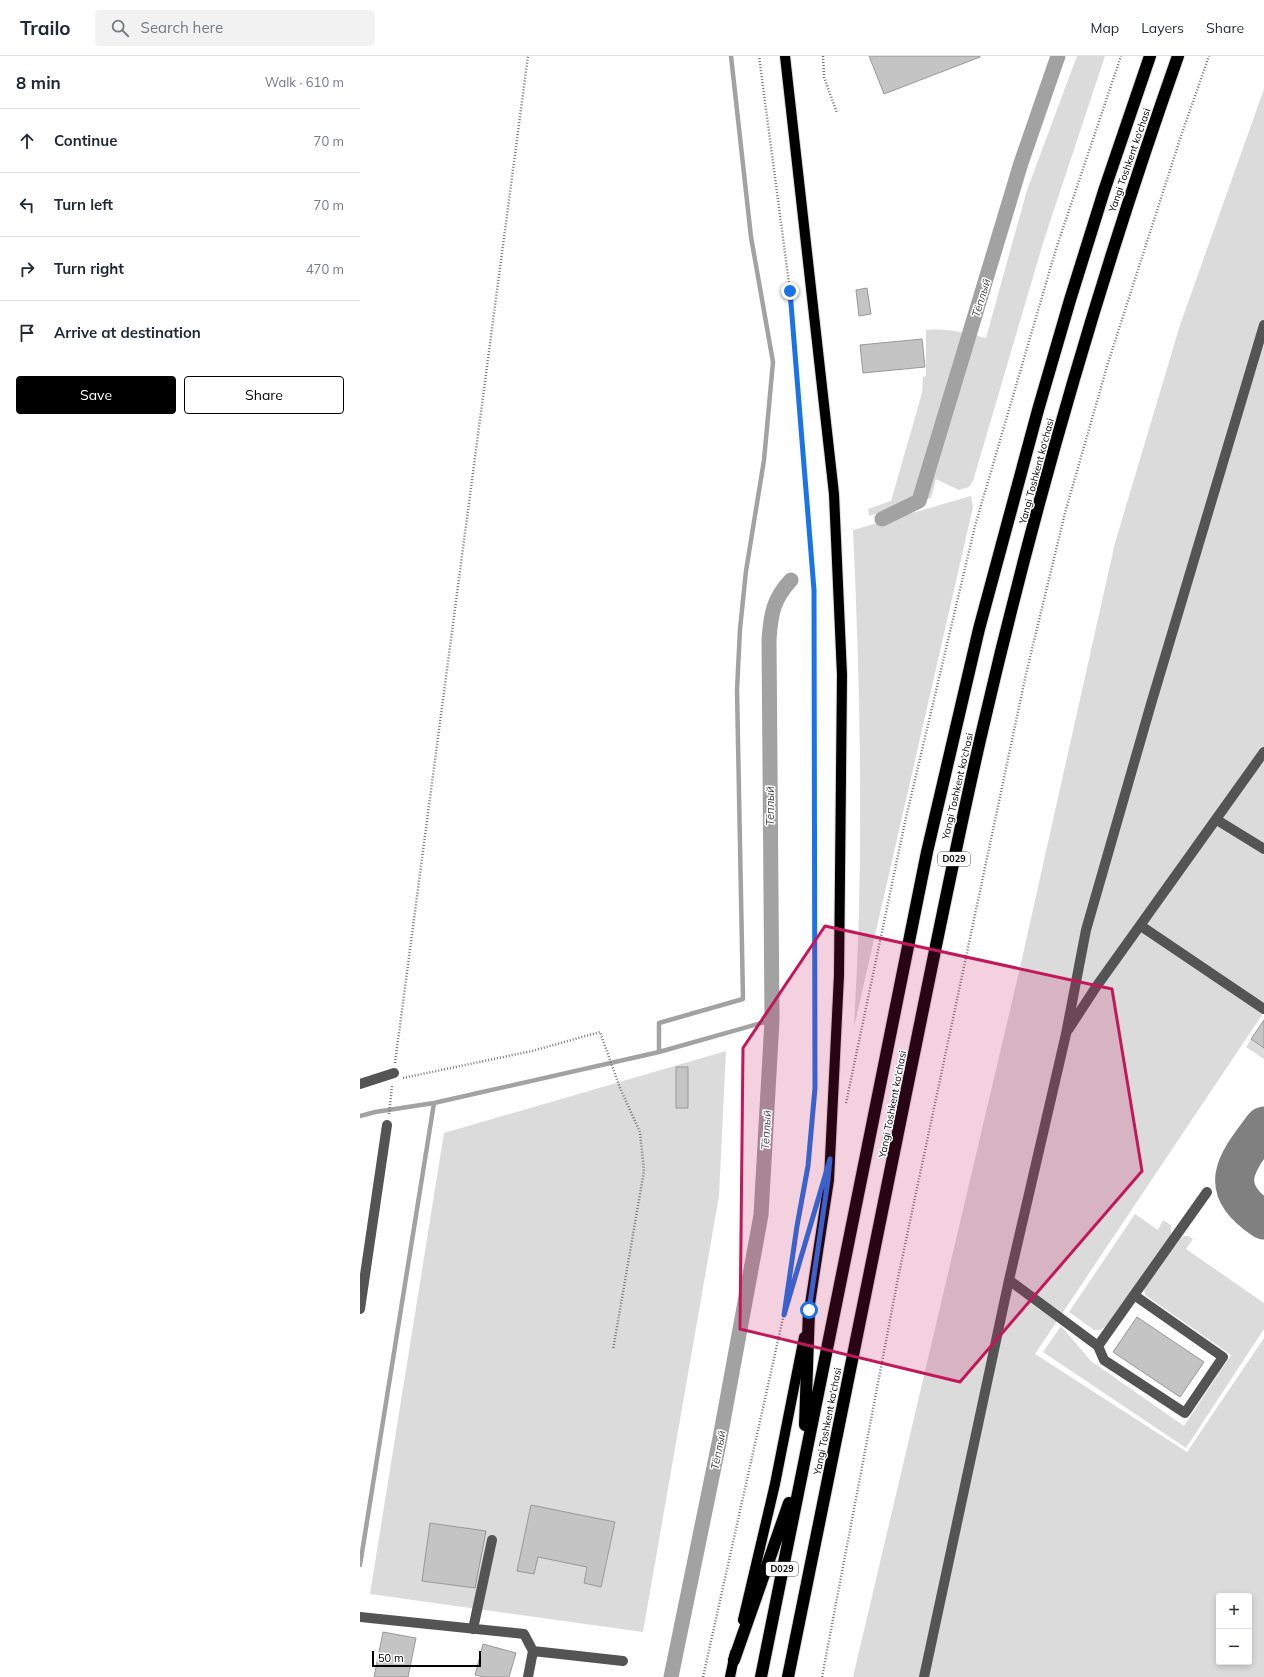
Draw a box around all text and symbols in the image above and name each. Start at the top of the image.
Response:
search box [95,10,375,46]
text: Trailo [20,16,71,40]
icon: search [109,17,131,39]
text: Search here [141,18,223,37]
text: Map [1090,19,1119,37]
text: Layers [1141,19,1184,37]
text: Share [1206,19,1244,37]
text: 8 min [16,72,61,93]
text: Walk · 610 m [265,74,344,90]
street label: Yangi Toshkent ko‘chasi [1105,107,1153,215]
icon: ahead [16,130,38,152]
text: Continue [54,131,117,150]
text: 70 m [314,133,344,149]
icon: left [16,194,38,216]
text: Turn left [54,195,113,214]
text: 70 m [314,197,344,213]
icon: right [16,258,38,280]
text: Turn right [54,259,124,278]
text: 470 m [306,261,344,277]
water label: Тёплый [969,277,994,319]
route end [781,282,799,300]
icon: arrive [16,322,38,344]
text: Arrive at destination [54,323,201,342]
button: Save [16,376,176,414]
button: Share [184,376,344,414]
street label: Yangi Toshkent ko‘chasi [1016,417,1057,526]
street label: Yangi Toshkent ko‘chasi [939,732,976,842]
water label: Тёплый [763,786,777,826]
road number: D029 [938,852,970,866]
street label: Yangi Toshkent ko‘chasi [876,1049,909,1160]
water label: Тёплый [758,1109,774,1150]
route start [800,1301,818,1319]
street label: Yangi Toshkent ko‘chasi [811,1366,844,1477]
water label: Тёплый [707,1429,729,1471]
road number: D029 [766,1562,798,1576]
map controls [1216,1593,1252,1665]
button: + [1216,1593,1252,1629]
button: − [1216,1629,1252,1665]
scale bar [372,1649,481,1668]
text: 50 m [378,1651,404,1665]

